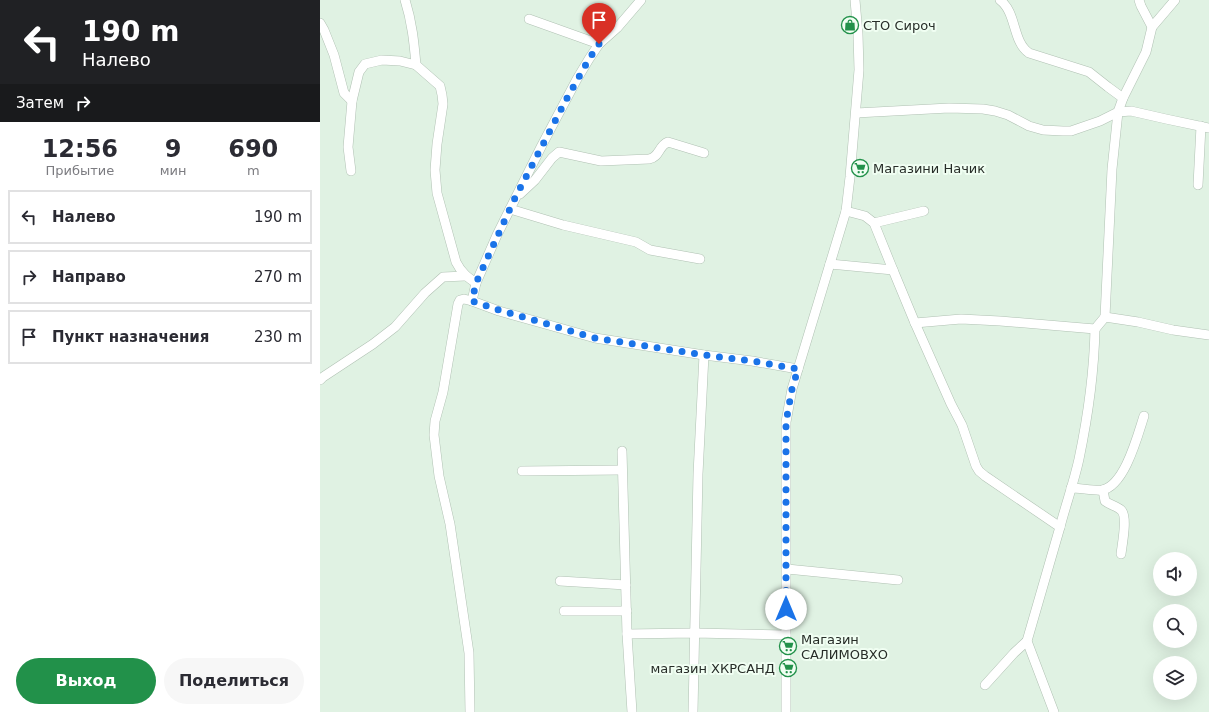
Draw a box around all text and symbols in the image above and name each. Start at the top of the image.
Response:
pin [582,3,616,44]
icon: arrive [588,9,610,31]
text: 190 m [82,15,179,48]
shop icon: СТО Сироч [840,15,860,35]
icon: left [16,16,68,68]
place label: СТО Сироч [863,18,936,33]
text: Налево [82,49,151,70]
icon: right [72,92,94,114]
text: Затем [16,94,64,112]
text: 12:56 [42,135,118,163]
text: 9 [165,135,181,163]
text: 690 [228,135,278,163]
supermarket icon: Магазини Начик [850,158,870,178]
place label: Магазини Начик [873,161,985,176]
text: Прибытие [45,163,114,178]
text: мин [160,163,187,178]
text: m [247,163,260,178]
icon: left [18,206,40,228]
text: Налево [52,208,116,226]
text: 190 m [254,208,302,226]
icon: right [18,266,40,288]
text: Направо [52,268,126,286]
text: 270 m [254,268,302,286]
icon: arrive [18,326,40,348]
text: Пункт назначения [52,328,209,346]
text: 230 m [254,328,302,346]
map controls [1153,552,1197,700]
button: sound [1153,552,1197,596]
position arrow [765,588,807,630]
button: search [1153,604,1197,648]
place label: Магазин САЛИМОВХО [801,632,888,662]
supermarket icon: Магазин САЛИМОВХО [778,636,798,656]
button: layers [1153,656,1197,700]
button: Выход [16,658,156,704]
button: Поделиться [164,658,304,704]
supermarket icon: магазин ХКРСАНД [778,658,798,678]
place label: магазин ХКРСАНД [651,661,775,676]

